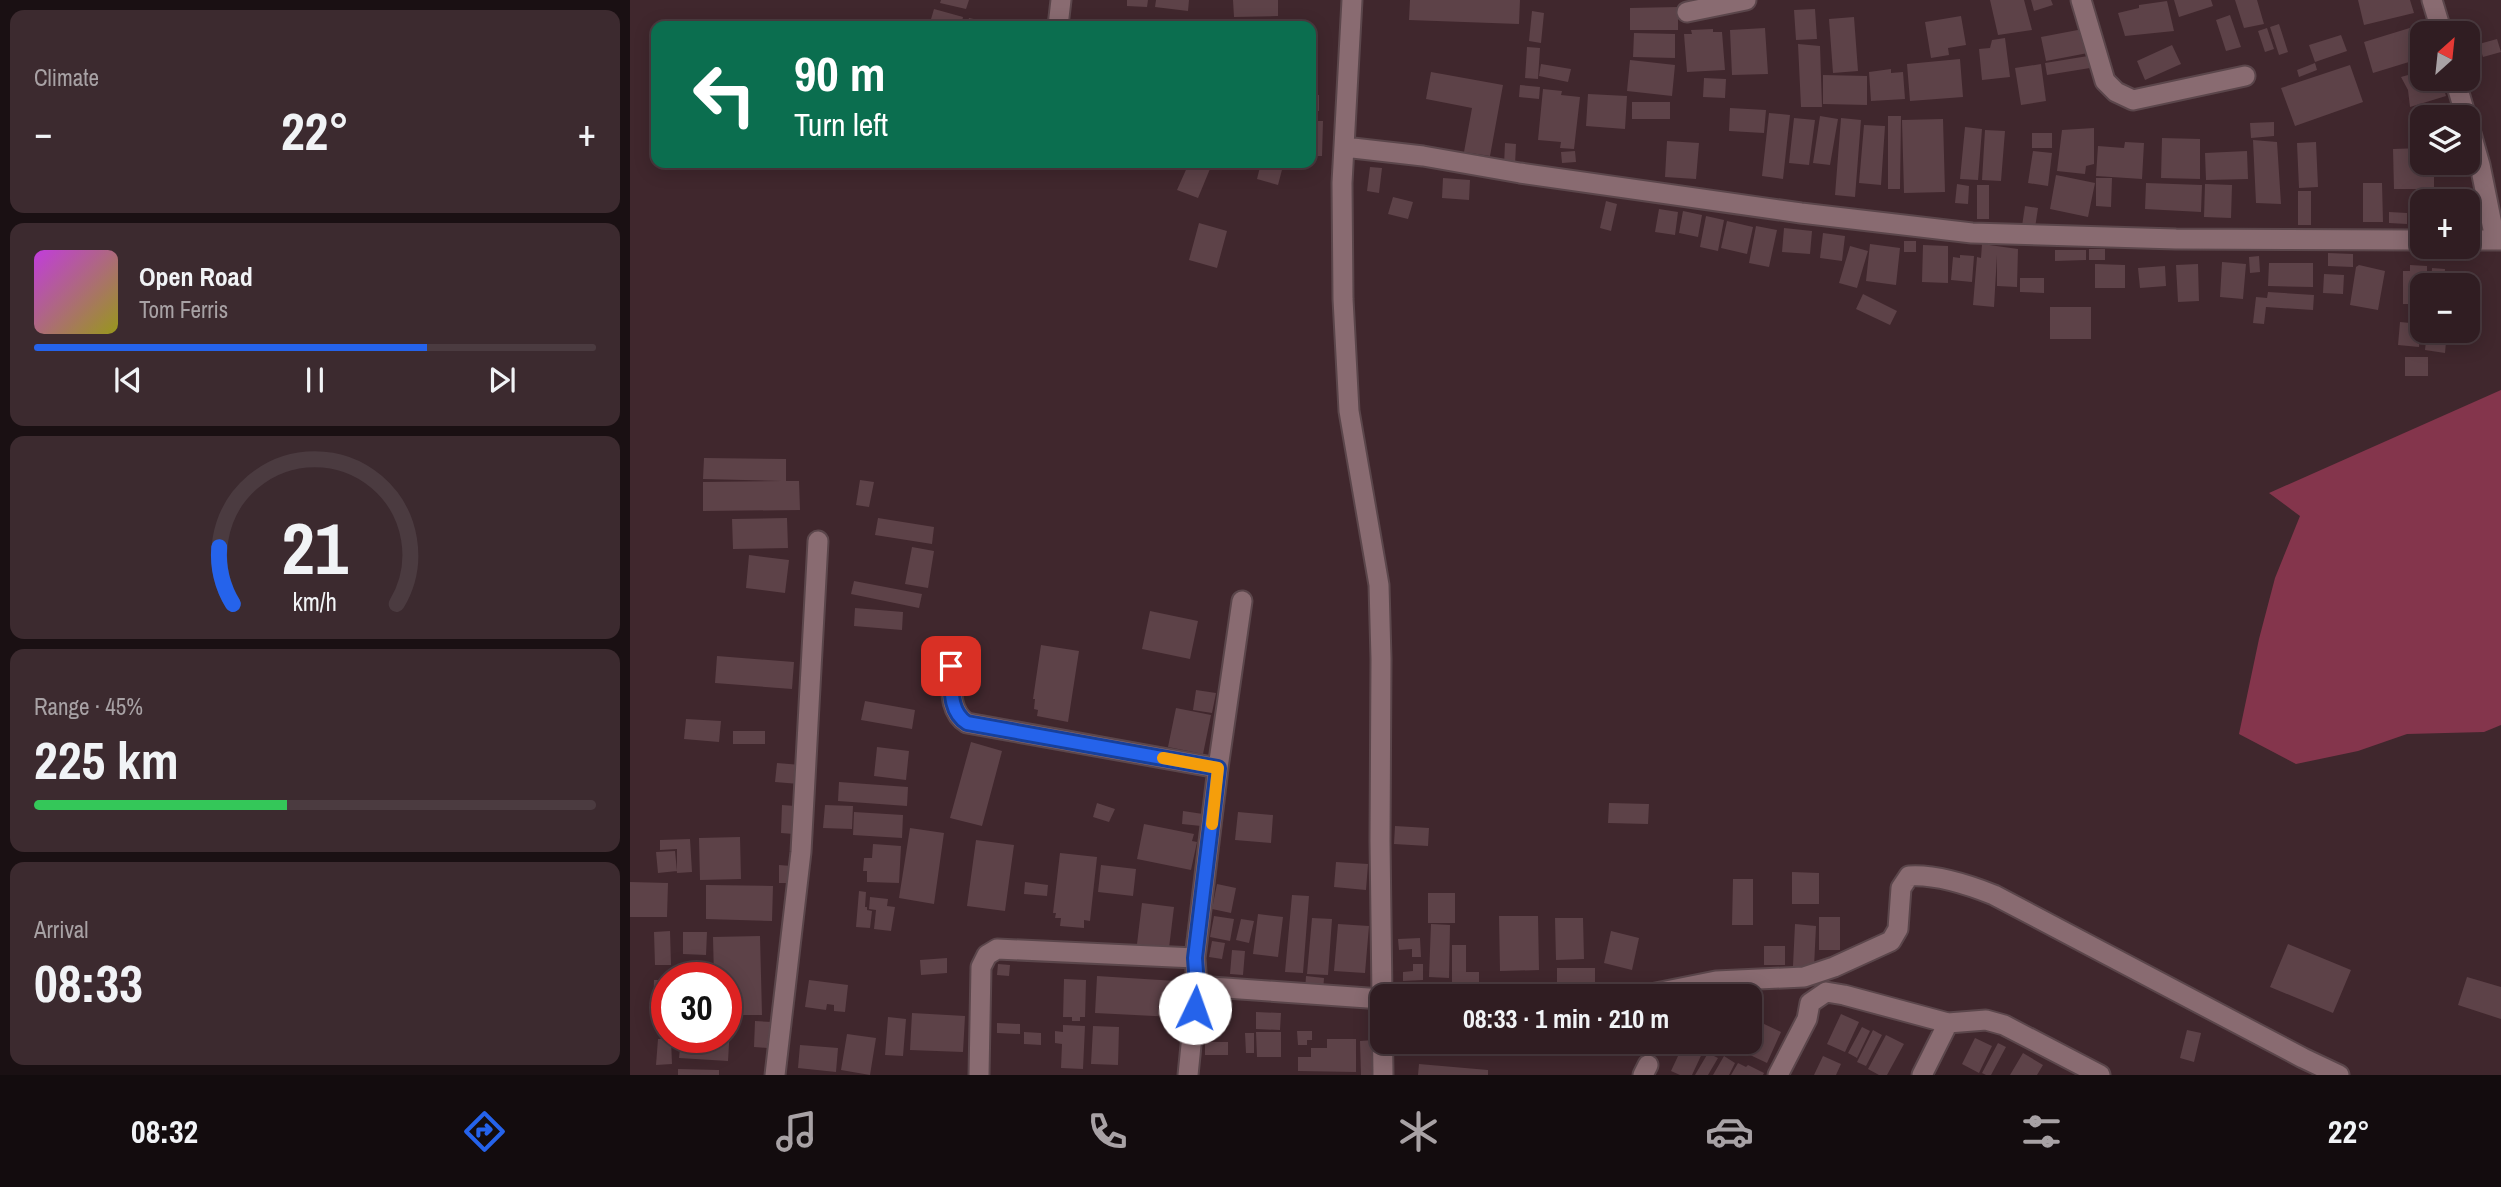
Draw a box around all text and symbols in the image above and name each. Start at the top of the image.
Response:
north arrow [2410,21,2480,91]
map controls [2410,21,2480,343]
text: 90 m [794,40,886,106]
icon: left [679,49,770,140]
text: Climate [34,62,99,93]
text: 22° [281,96,349,166]
text: Turn left [794,103,888,146]
button: layers [2410,105,2480,175]
text: − [34,107,52,158]
text: + [578,107,596,158]
button: + [2410,189,2480,259]
text: Open Road [139,259,253,294]
button: − [2410,273,2480,343]
text: Tom Ferris [139,294,228,325]
icon: previous [109,361,147,399]
icon: pause [296,361,334,399]
icon: next [483,361,521,399]
text: 21 [282,499,349,597]
text: km/h [293,584,337,618]
pin [921,636,981,696]
icon: arrive [932,647,970,685]
text: Range · 45% [34,691,143,722]
text: 225 km [34,725,179,795]
text: Arrival [34,914,89,945]
text: 08:33 [34,948,143,1018]
speed limit sign: 30 [651,962,742,1053]
position arrow [1158,971,1232,1045]
text: 08:33 · 1 min · 210 m [1463,1001,1669,1036]
icon: directions [460,1107,509,1156]
icon: music [772,1107,821,1156]
icon: phone [1083,1107,1132,1156]
icon: climate [1394,1107,1443,1156]
icon: car [1705,1107,1754,1156]
icon: filters [2017,1107,2066,1156]
text: 08:32 [131,1110,198,1153]
text: 22° [2328,1110,2370,1153]

